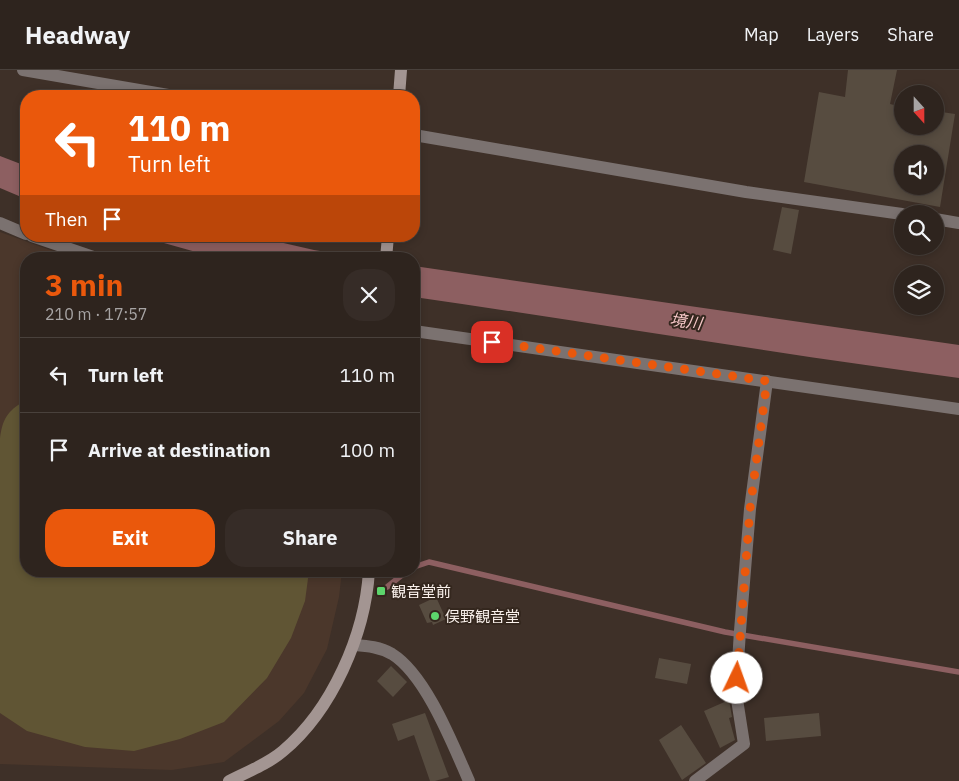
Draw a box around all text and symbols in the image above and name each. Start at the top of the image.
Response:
text: Headway [25,19,130,51]
text: Map [744,23,779,46]
text: Layers [807,23,859,46]
text: Share [887,23,934,46]
north arrow [894,85,944,135]
map controls [894,85,944,315]
text: 110 m [128,105,231,151]
icon: left [45,110,110,175]
button: sound [894,145,944,195]
text: Turn left [128,149,211,178]
icon: arrive [98,205,126,233]
button: search [894,205,944,255]
text: Then [45,207,88,231]
text: 3 min [45,265,123,304]
button: layers [894,265,944,315]
button: close [343,269,395,321]
text: 210 m · 17:57 [45,304,147,324]
water label: 境川 [669,309,705,333]
pin [471,321,513,363]
icon: arrive [478,328,506,356]
icon: left [45,361,73,389]
text: Turn left [88,363,164,387]
text: 110 m [340,363,395,387]
icon: arrive [45,436,73,464]
text: Arrive at destination [88,438,271,462]
text: 100 m [340,438,395,462]
button: Exit [45,509,215,567]
button: Share [225,509,395,567]
place label: 観音堂前 [391,582,451,601]
marker: 観音堂前 [375,585,387,597]
place label: 俣野観音堂 [445,607,520,626]
marker: 俣野観音堂 [429,610,441,622]
position arrow [710,651,762,703]

